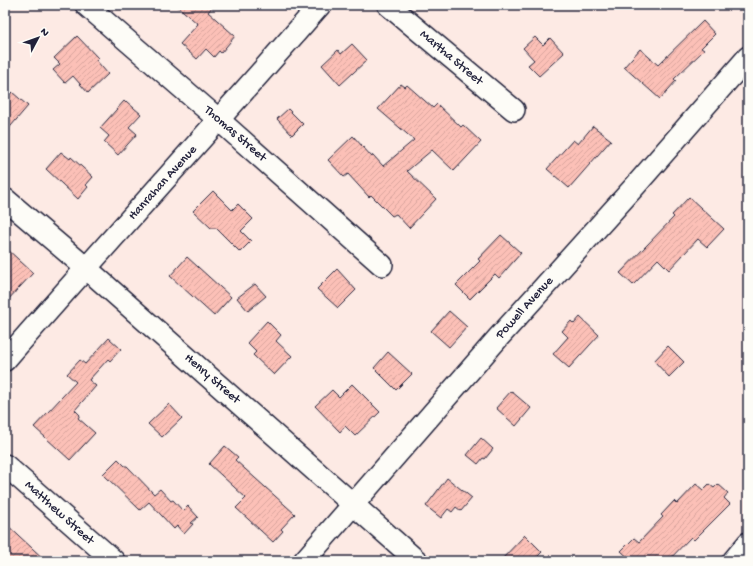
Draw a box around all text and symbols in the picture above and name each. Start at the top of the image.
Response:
north arrow [18,18,58,58]
text: N [37,26,51,39]
street label: Martha Street [416,27,487,90]
street label: Thomas Street [200,102,271,166]
street label: Hanrahan Avenue [126,142,201,223]
street label: Powell Avenue [492,274,557,343]
street label: Henry Street [181,351,244,408]
street label: Matthew Street [21,478,98,549]

